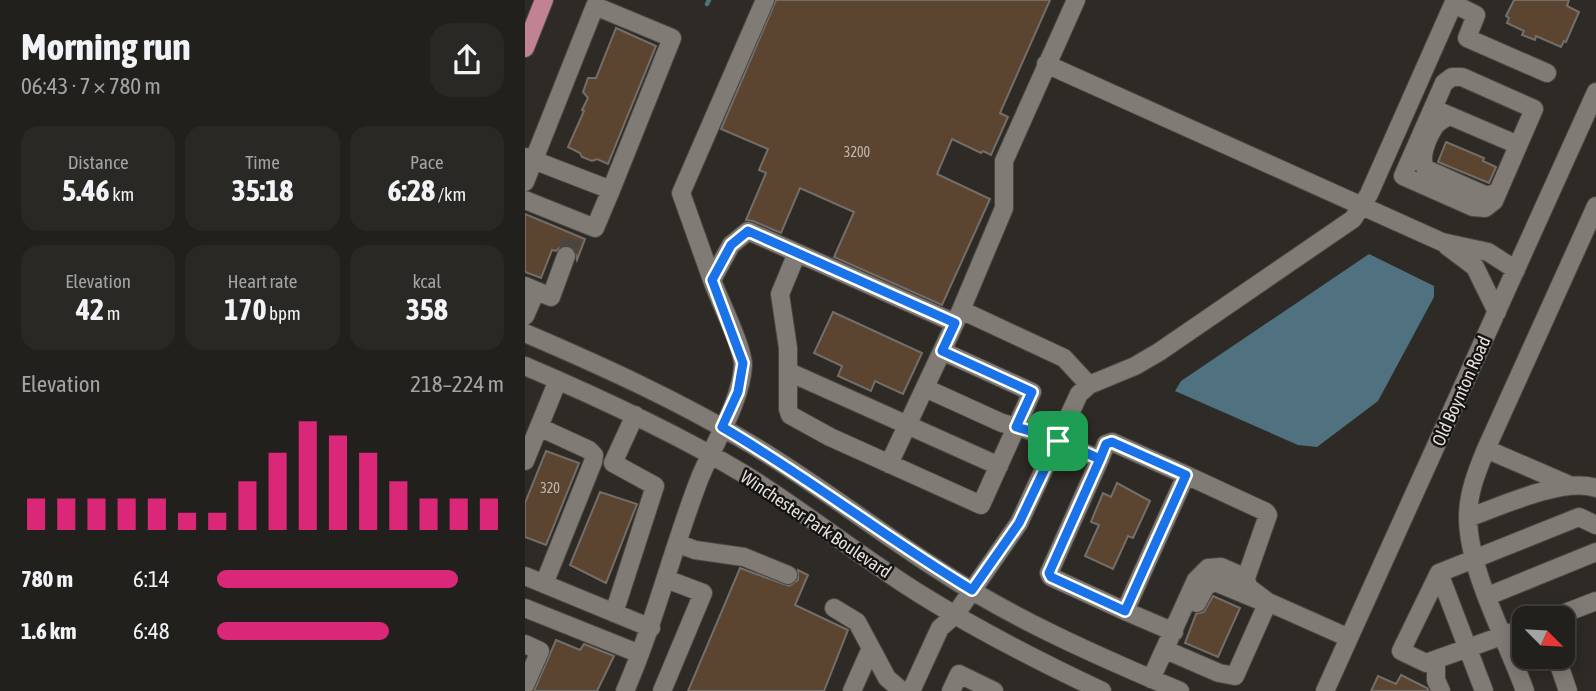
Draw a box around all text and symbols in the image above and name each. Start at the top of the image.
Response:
button: share [430,23,504,97]
text: Morning run [21,25,191,68]
text: 06:43 · 7 × 780 m [21,73,161,99]
house number: 3200 [844,144,871,160]
text: Distance [68,151,129,173]
text: Time [245,151,280,173]
text: Pace [410,151,444,173]
text: 5.46 [62,173,110,207]
text: 35:18 [232,173,293,207]
text: 6:28 [387,173,435,207]
text: km [110,183,134,205]
text: /km [435,183,466,205]
text: Elevation [65,270,131,292]
text: Heart rate [228,270,297,292]
text: kcal [412,270,441,292]
text: 42 [76,292,104,326]
text: 170 [224,292,267,326]
text: 358 [406,292,448,326]
text: m [104,302,120,324]
text: bpm [267,302,301,324]
street label: Old Boynton Road [1427,333,1495,449]
text: Elevation [21,371,101,397]
text: 218–224 m [410,371,504,397]
pin [1028,411,1088,471]
icon: arrive [1039,422,1077,460]
street label: Winchester Park Boulevard [737,466,895,582]
house number: 320 [540,480,560,496]
text: 780 m [21,566,73,592]
text: 6:14 [133,566,170,592]
north arrow [1512,606,1575,668]
map controls [1512,606,1575,669]
text: 1.6 km [21,618,77,644]
text: 6:48 [133,618,170,644]

